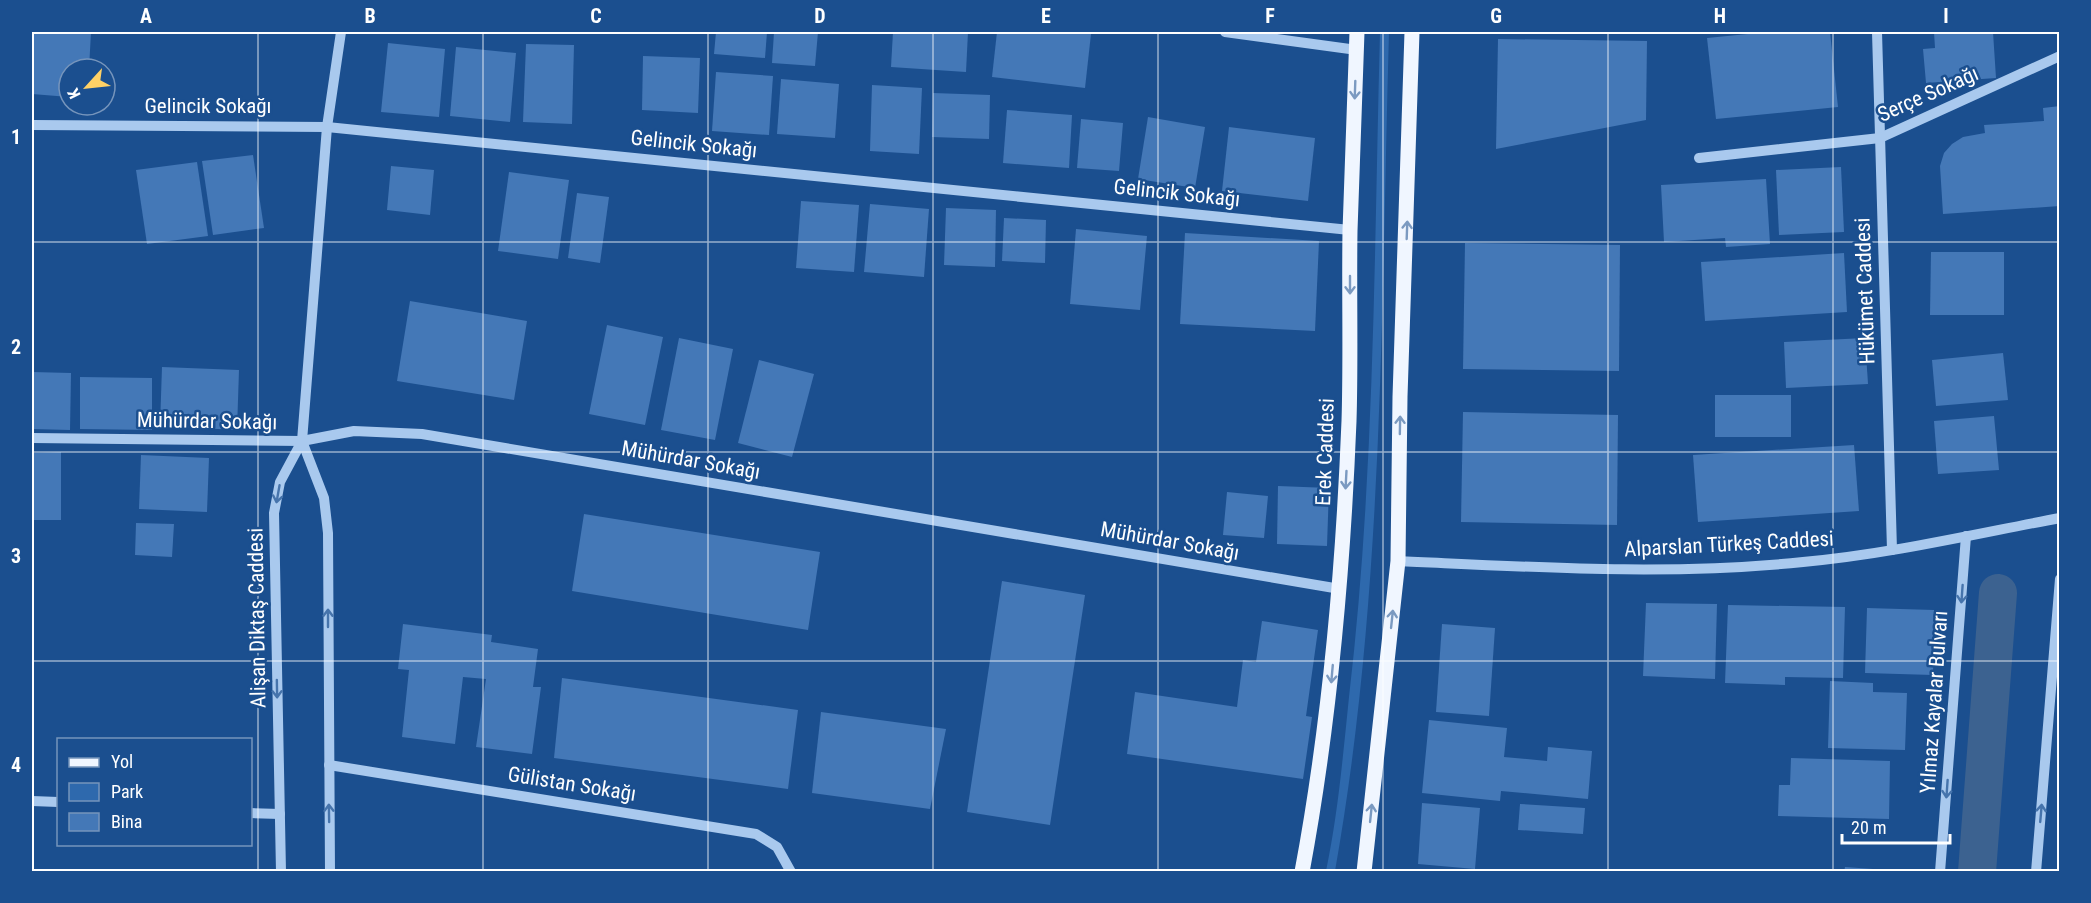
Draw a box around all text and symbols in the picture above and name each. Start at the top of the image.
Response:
text: A [140,4,152,28]
text: B [364,4,376,28]
text: C [590,4,602,28]
text: D [814,4,826,28]
text: E [1041,4,1051,28]
text: F [1265,4,1275,28]
text: G [1490,4,1502,28]
text: H [1714,4,1726,28]
text: I [1943,4,1949,28]
north arrow [57,57,117,117]
street label: Serçe Sokağı [1874,61,1982,127]
one-way arrow [1350,79,1361,99]
text: K [64,85,85,102]
street label: Gelincik Sokağı [144,94,272,118]
text: 1 [11,125,21,149]
street label: Gelincik Sokağı [630,125,758,163]
street label: Gelincik Sokağı [1113,174,1241,212]
street label: Hükümet Caddesi [1850,217,1880,365]
one-way arrow [1401,220,1413,240]
one-way arrow [1344,274,1356,294]
text: 2 [11,335,21,359]
street label: Erek Caddesi [1311,398,1339,506]
street label: Mühürdar Sokağı [137,408,277,434]
one-way arrow [1394,415,1406,435]
street label: Mühürdar Sokağı [620,436,762,484]
one-way arrow [1340,469,1351,489]
one-way arrow [272,484,283,503]
street label: Mühürdar Sokağı [1099,517,1241,565]
street label: Alparslan Türkeş Caddesi [1624,527,1834,561]
street label: Alişan Diktaş Caddesi [243,528,271,708]
text: 3 [11,544,21,568]
one-way arrow [1956,584,1967,604]
one-way arrow [322,609,334,629]
one-way arrow [1387,610,1398,630]
street label: Yılmaz Kayalar Bulvarı [1916,610,1952,794]
one-way arrow [1326,664,1337,684]
one-way arrow [272,678,283,698]
legend [57,738,252,846]
text: Yol [111,751,133,772]
text: 4 [11,753,21,777]
street label: Gülistan Sokağı [506,762,638,806]
one-way arrow [1941,778,1952,798]
text: Park [111,781,143,802]
one-way arrow [323,804,335,824]
one-way arrow [1366,804,1377,824]
one-way arrow [2036,804,2047,824]
scale bar [1842,807,1950,845]
text: Bina [111,811,142,832]
text: 20 m [1851,817,1886,838]

